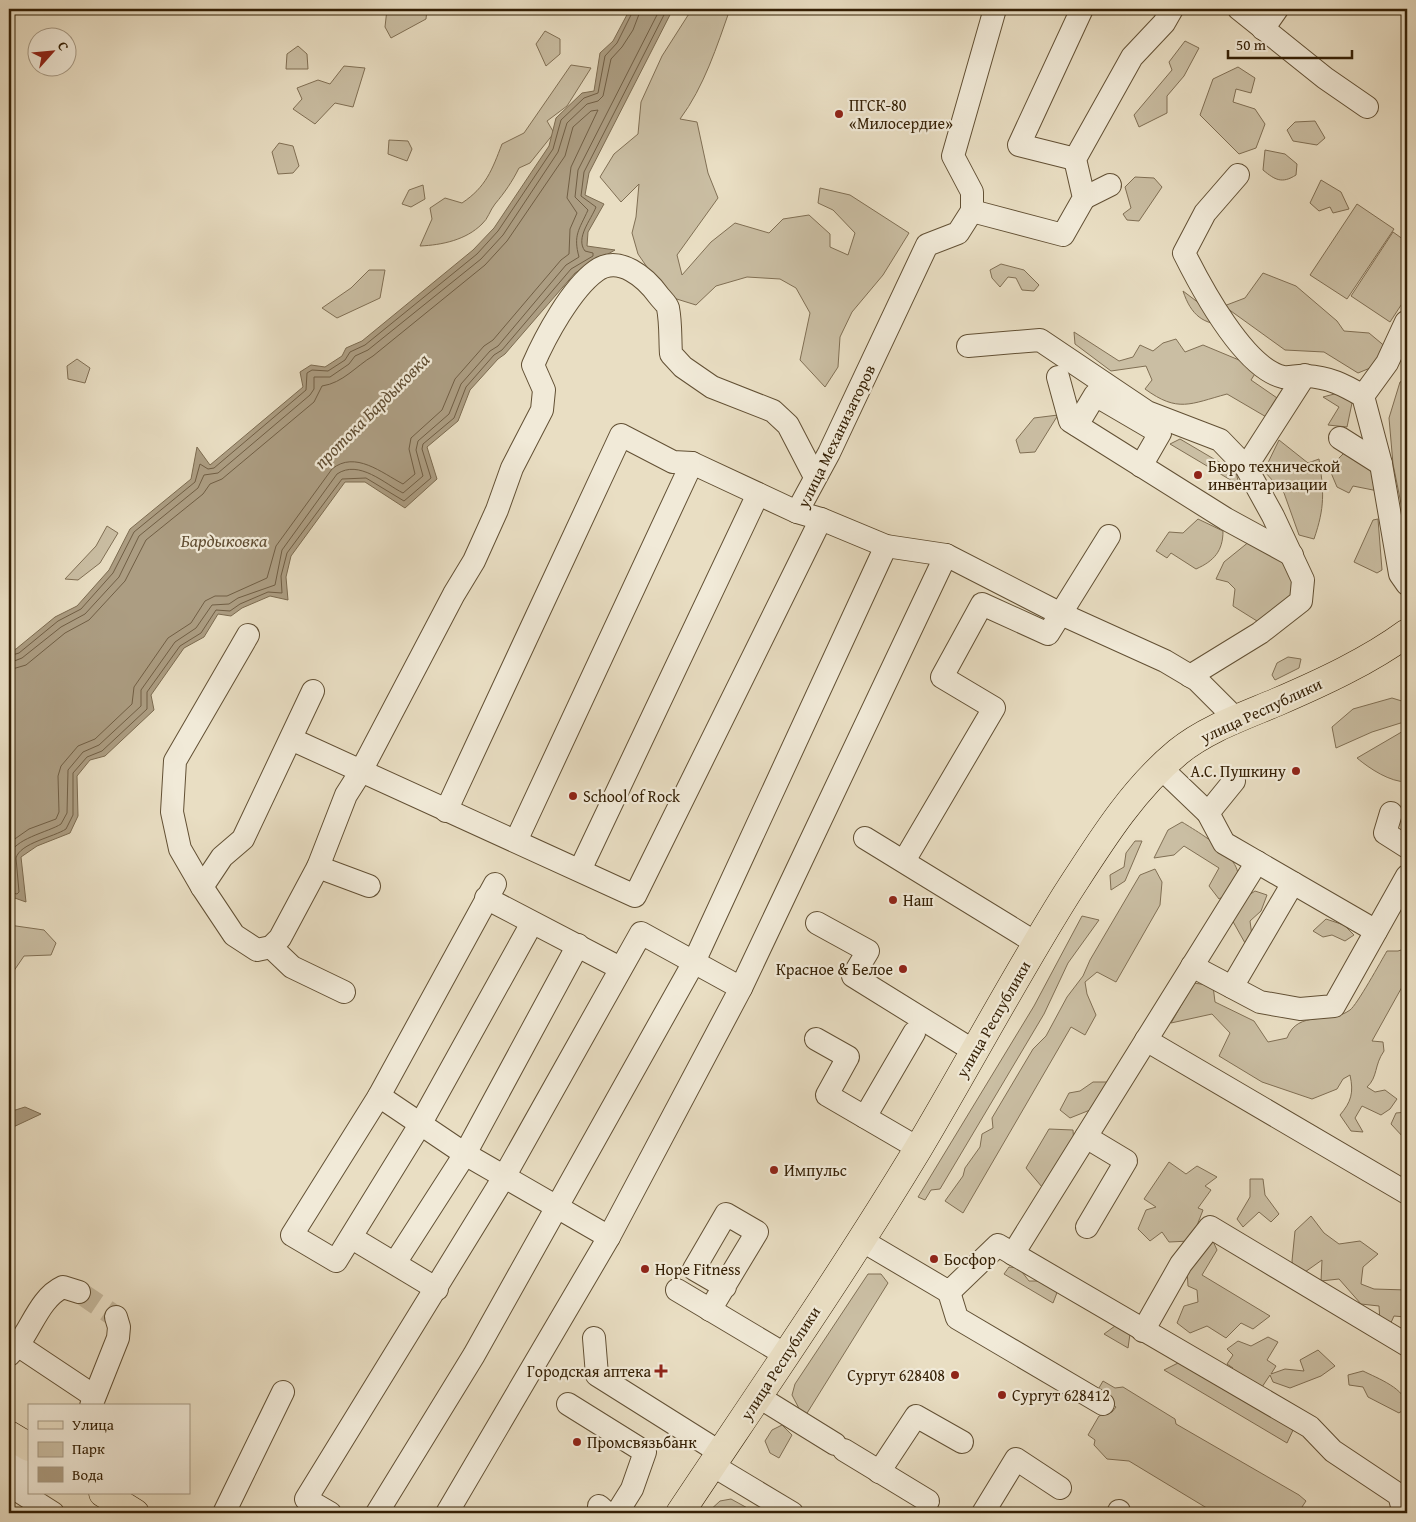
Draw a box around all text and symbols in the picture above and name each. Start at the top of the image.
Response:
north arrow [28,28,78,78]
scale bar [1228,28,1352,60]
text: 50 m [1236,34,1267,55]
text: С [53,38,74,54]
place label: ПГСК-80 «Милосердие» [849,93,953,135]
marker: ПГСК-80 «Милосердие» [833,108,845,120]
water label: протока Бардыковка [308,346,436,475]
street label: улица Механизаторов [790,360,881,512]
place label: Бюро технической инвентаризации [1208,454,1341,496]
marker: Бюро технической инвентаризации [1192,469,1204,481]
water label: Бардыковка [181,527,268,554]
street label: улица Республики [1195,671,1326,749]
place label: А.С. Пушкину [1190,759,1286,783]
marker: А.С. Пушкину [1290,765,1302,777]
place label: School of Rock [583,784,681,808]
marker: School of Rock [567,790,579,802]
place label: Наш [903,888,933,912]
marker: Наш [887,894,899,906]
street label: улица Республики [949,956,1037,1083]
place label: Красное & Белое [776,957,893,981]
marker: Красное & Белое [897,963,909,975]
place label: Импульс [784,1158,847,1182]
marker: Импульс [768,1164,780,1176]
place label: Босфор [944,1247,996,1271]
marker: Босфор [928,1253,940,1265]
place label: Hope Fitness [655,1257,741,1281]
marker: Hope Fitness [639,1263,651,1275]
street label: улица Республики [734,1301,826,1426]
place label: Городская аптека [527,1359,651,1383]
place label: Сургут 628408 [847,1363,945,1387]
marker: Городская аптека [655,1365,667,1377]
marker: Сургут 628408 [949,1369,961,1381]
place label: Сургут 628412 [1012,1383,1110,1407]
marker: Сургут 628412 [996,1389,1008,1401]
legend [28,1404,190,1494]
text: Улица [72,1414,115,1435]
place label: Промсвязьбанк [587,1430,697,1454]
marker: Промсвязьбанк [571,1436,583,1448]
text: Парк [72,1438,105,1459]
text: Вода [72,1464,104,1485]

